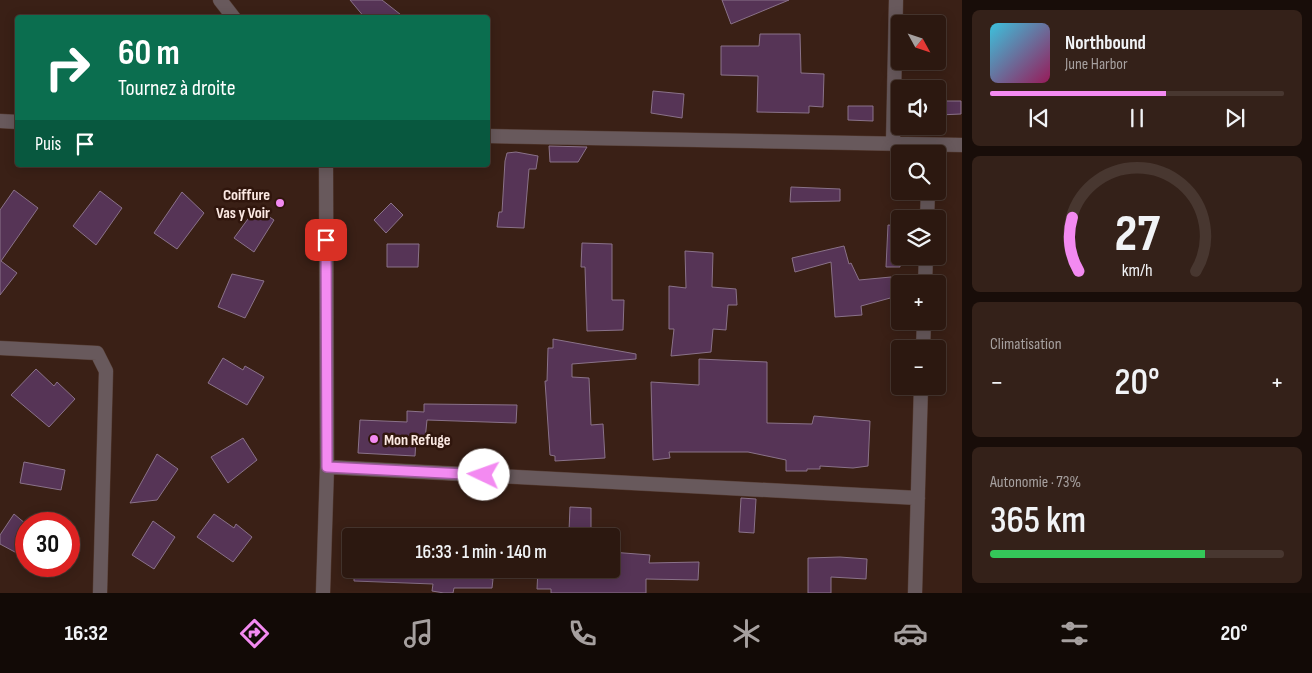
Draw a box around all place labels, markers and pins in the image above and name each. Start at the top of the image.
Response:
place label: Coiffure Vas y Voir [216,186,270,223]
marker: Coiffure Vas y Voir [274,197,286,209]
pin [305,219,347,261]
place label: Mon Refuge [384,431,451,450]
marker: Mon Refuge [368,433,380,445]

